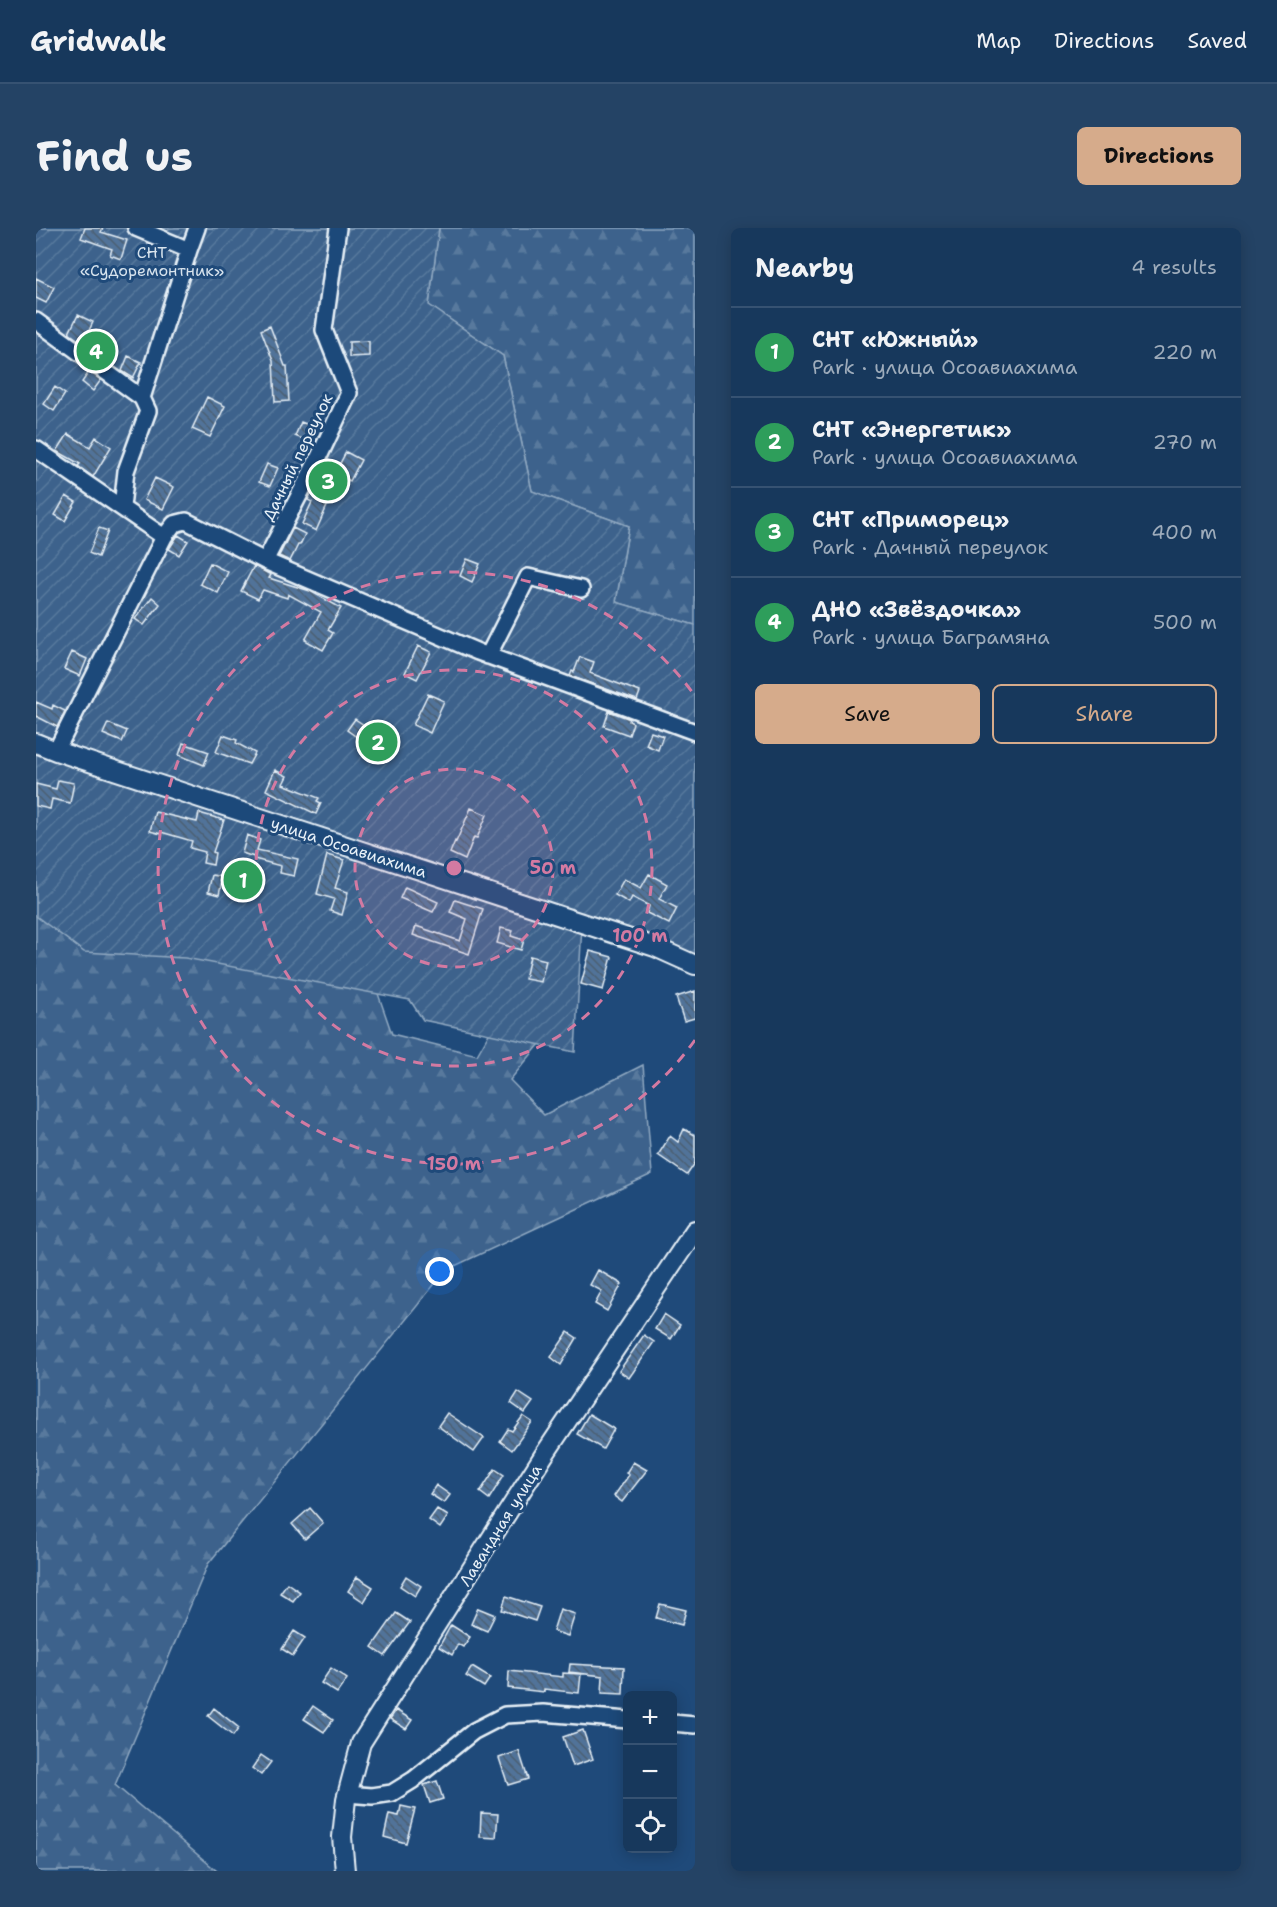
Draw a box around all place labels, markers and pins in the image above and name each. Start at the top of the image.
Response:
pin: 4 [76,328,116,374]
pin: 3 [308,458,348,504]
pin: 2 [358,720,398,764]
pin: 1 [224,858,262,902]
centre of rings [444,858,464,878]

